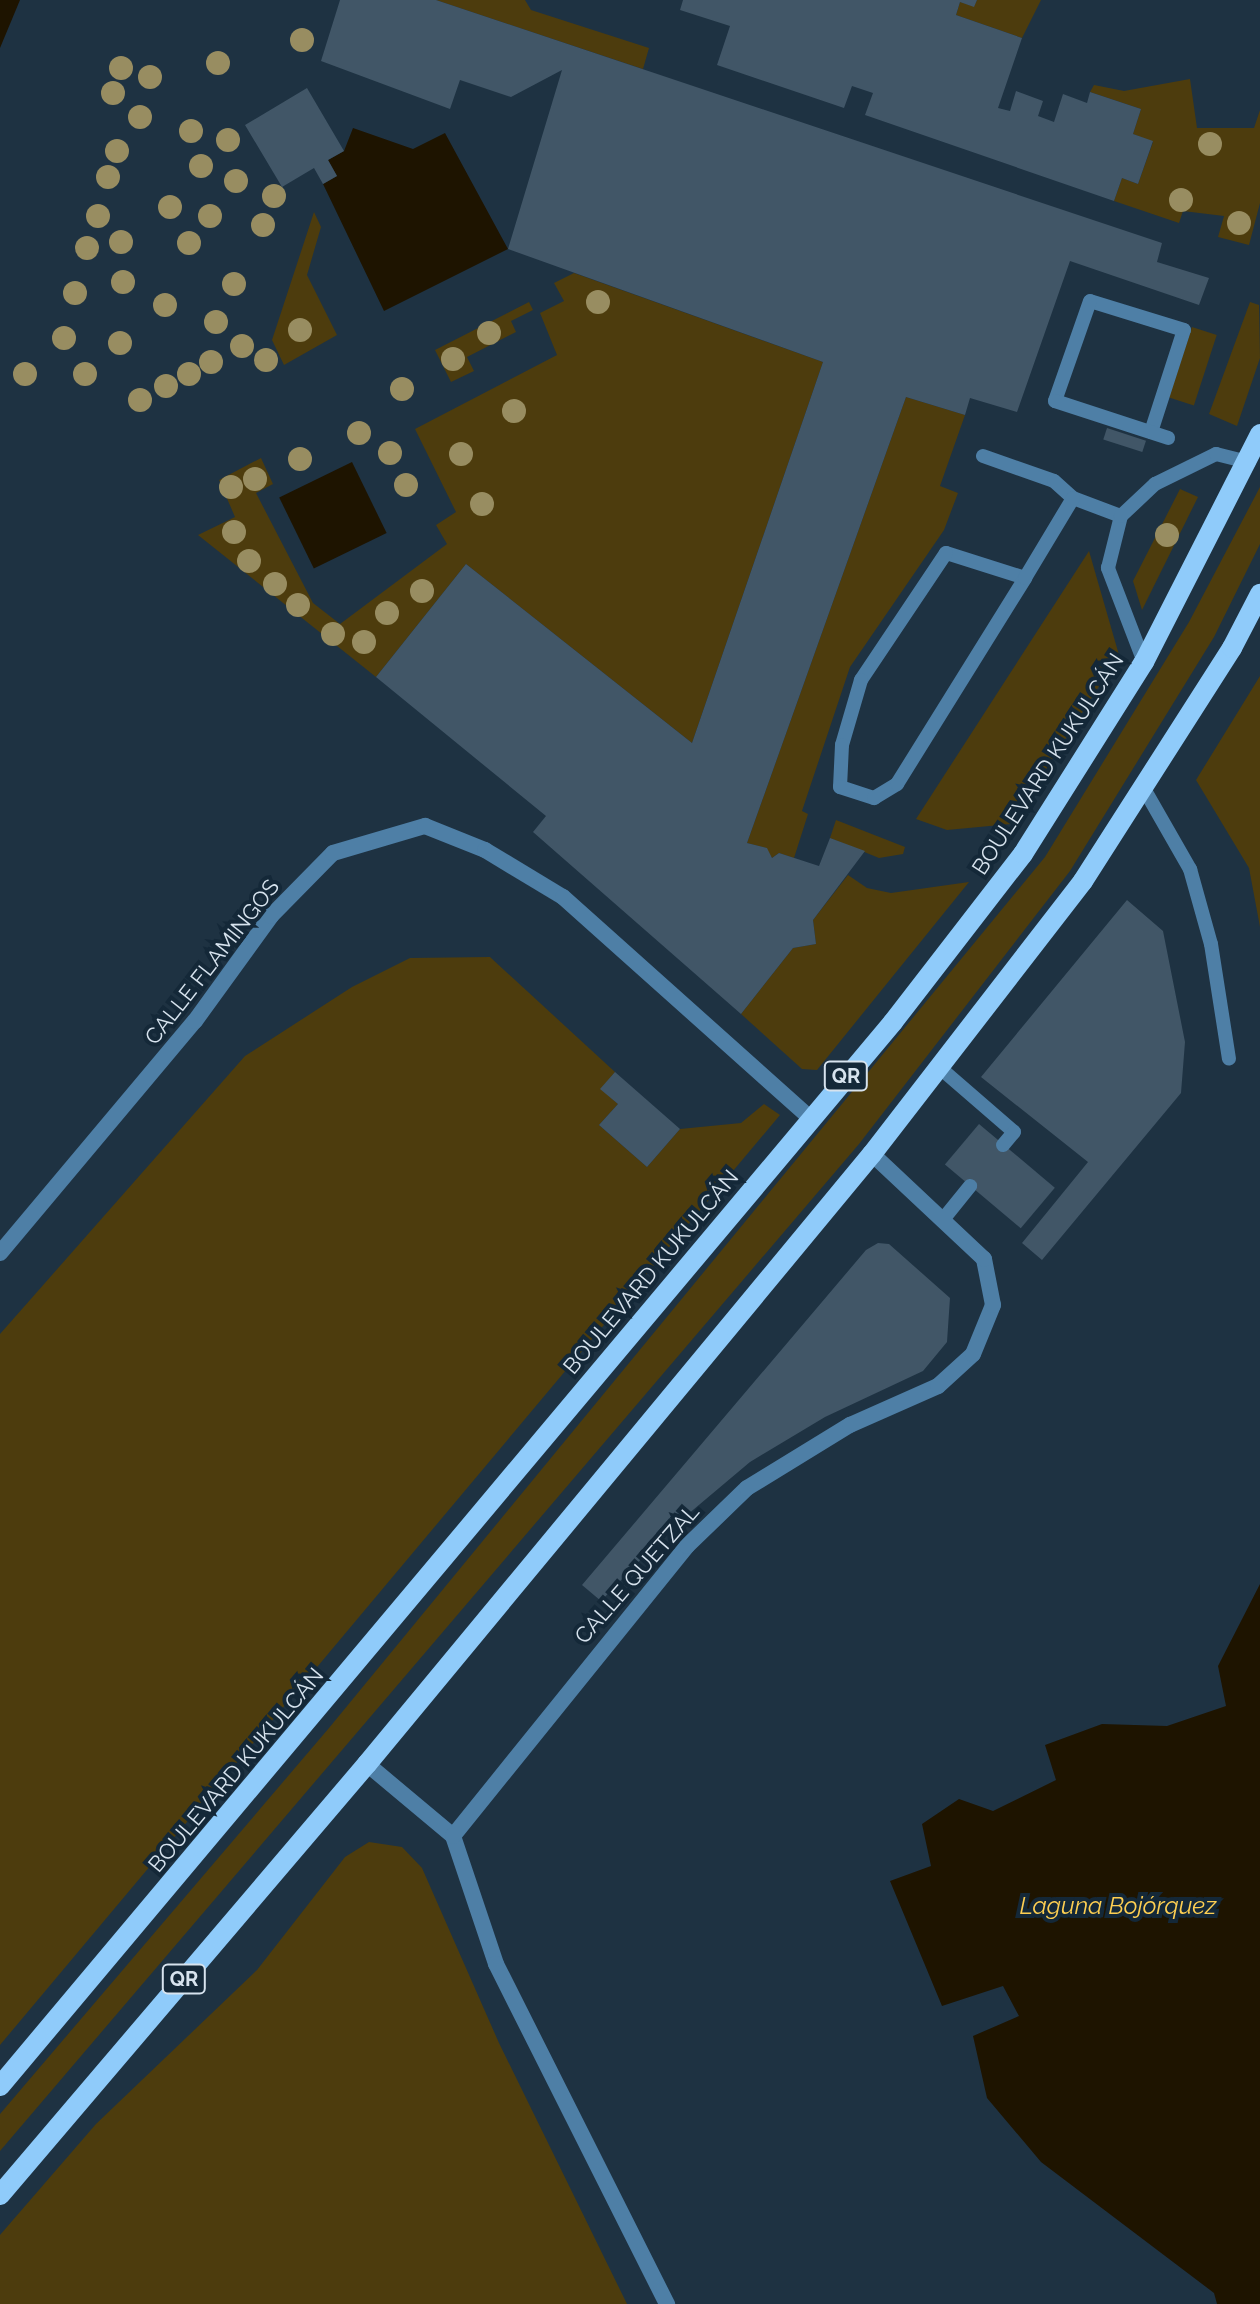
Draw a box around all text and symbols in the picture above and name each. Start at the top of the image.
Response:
street label: BOULEVARD KUKULCÁN [966,648,1130,880]
street label: CALLE FLAMINGOS [139,874,285,1050]
road number: QR [822,1060,870,1092]
street label: BOULEVARD KUKULCÁN [558,1164,744,1380]
street label: CALLE QUETZAL [569,1499,705,1649]
street label: BOULEVARD KUKULCÁN [143,1662,329,1878]
water label: Laguna Bojórquez [1020,1892,1216,1920]
road number: QR [160,1963,208,1995]

